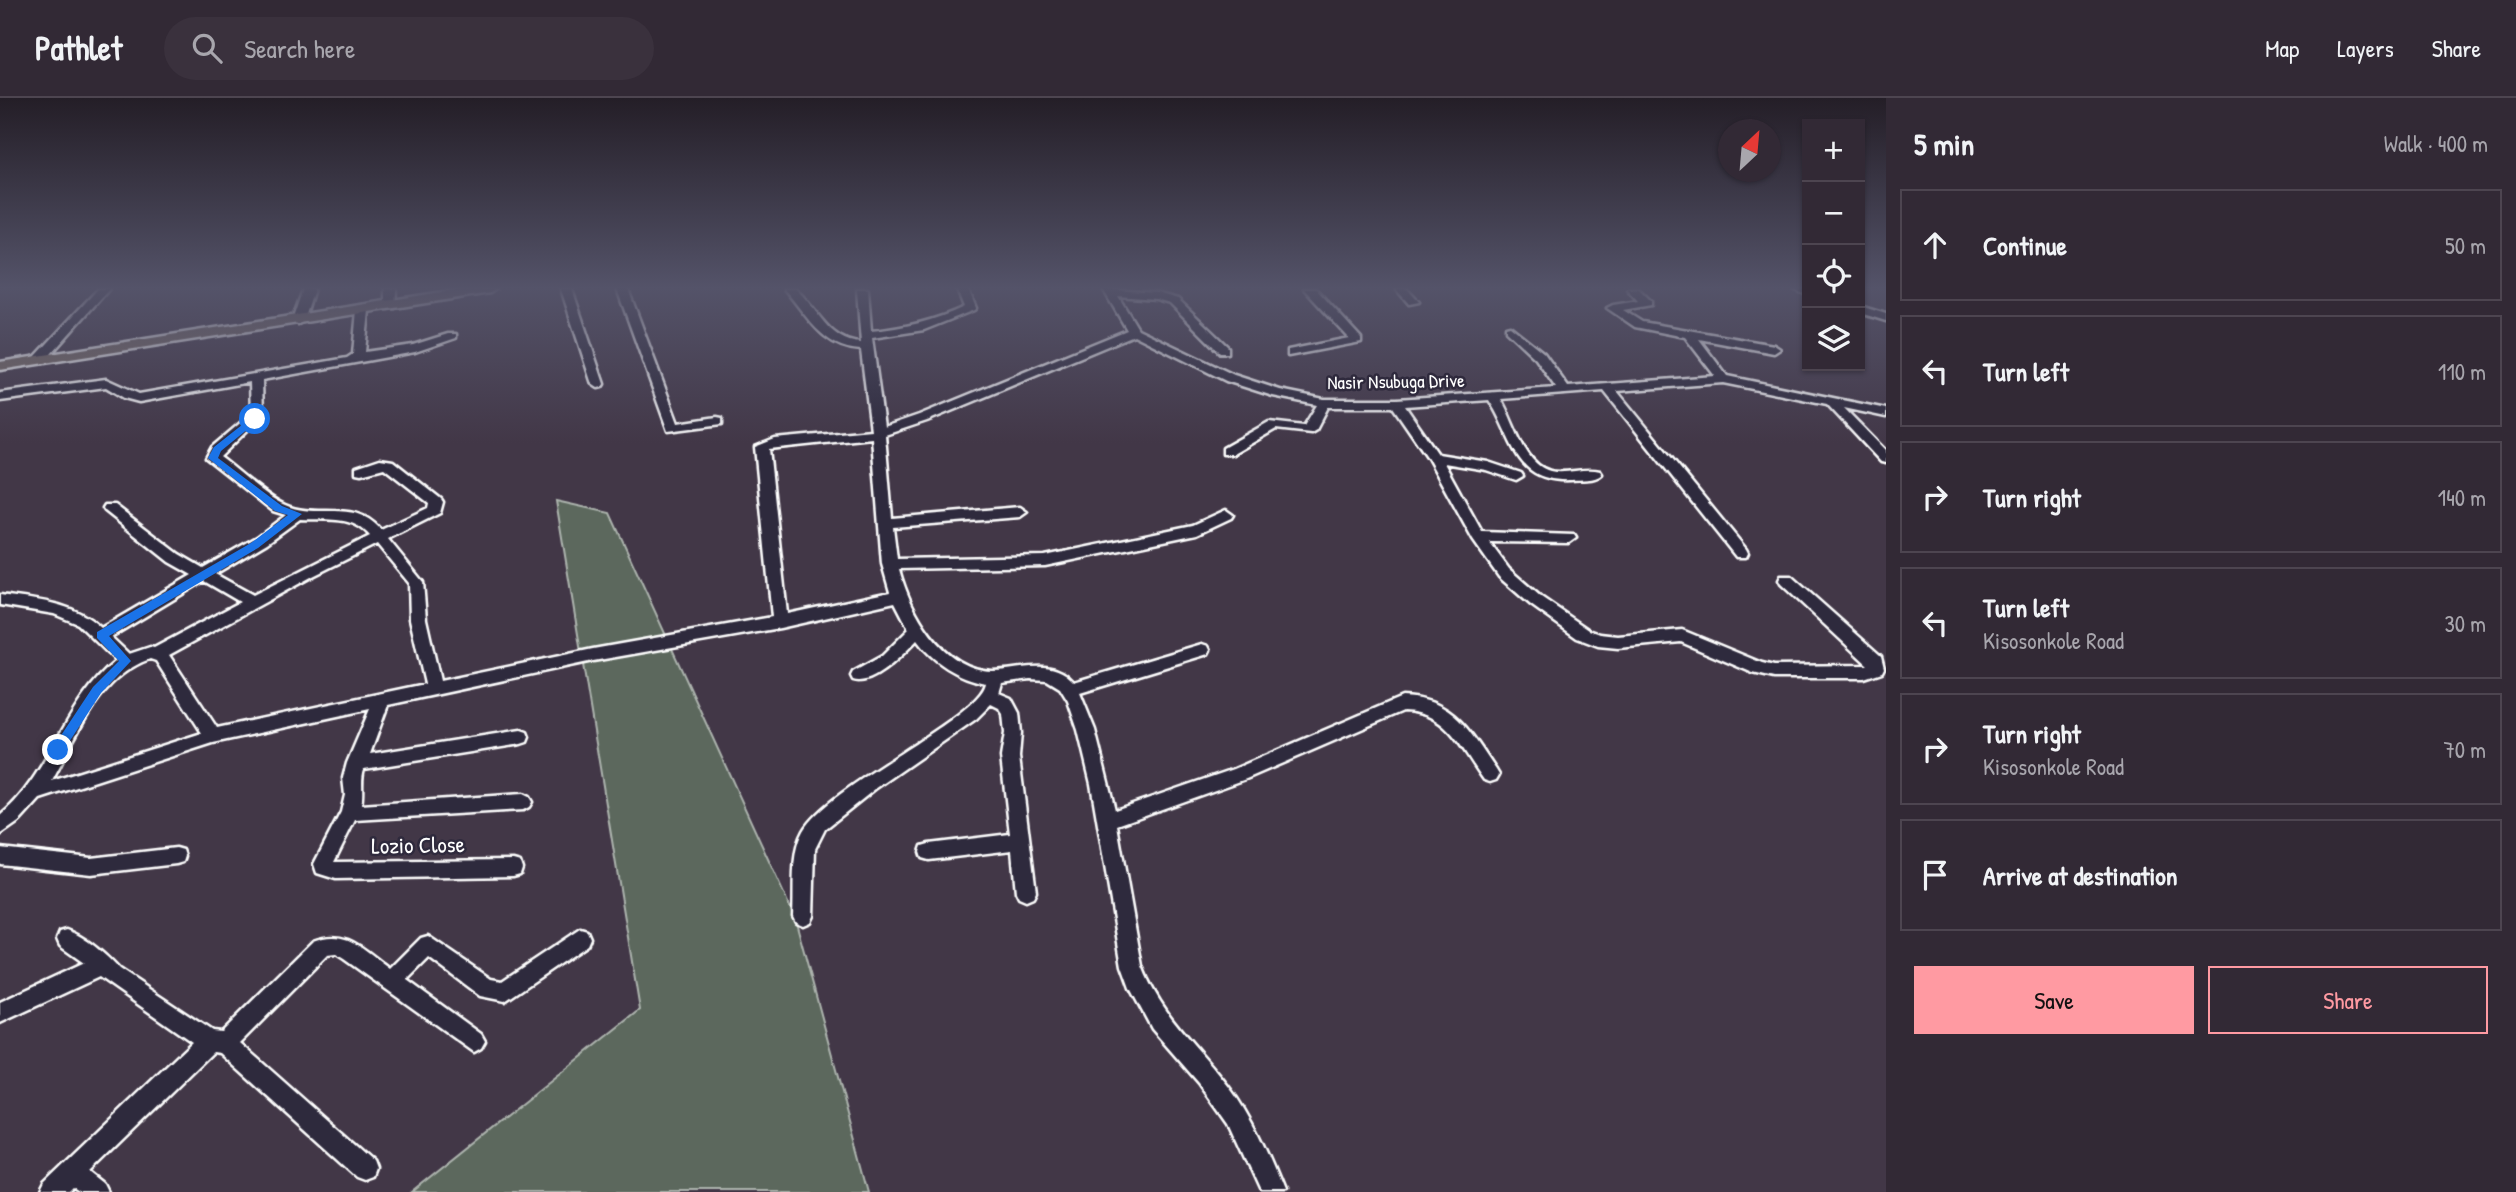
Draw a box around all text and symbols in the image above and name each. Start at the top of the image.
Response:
search box [164,17,654,80]
text: Pathlet [35,26,122,70]
icon: search [188,29,226,67]
text: Search here [244,31,355,66]
text: Map [2265,32,2299,64]
text: Layers [2337,32,2394,64]
text: Share [2432,32,2481,64]
north arrow [1718,119,1781,182]
map controls [1802,119,1865,371]
button: + [1802,119,1865,182]
text: 5 min [1914,124,1974,164]
text: Walk · 400 m [2384,128,2488,159]
button: − [1802,182,1865,245]
icon: ahead [1916,226,1954,264]
text: Continue [1983,228,2067,263]
text: 50 m [2445,230,2486,261]
button: locate [1802,245,1865,308]
button: layers [1802,308,1865,371]
icon: left [1916,352,1954,390]
text: Turn left [1983,354,2069,389]
text: 110 m [2438,356,2486,387]
street label: Nasir Nsubuga Drive [1327,367,1465,395]
route start [239,403,270,434]
icon: right [1916,478,1954,516]
text: Turn right [1983,480,2081,515]
text: 140 m [2438,482,2486,513]
text: Turn left [1983,590,2069,625]
icon: left [1916,604,1954,642]
text: 30 m [2444,608,2486,639]
text: Kisosonkole Road [1983,625,2124,656]
text: Turn right [1983,716,2081,751]
icon: right [1916,730,1954,768]
route end [42,734,73,765]
text: 70 m [2443,734,2486,765]
text: Kisosonkole Road [1983,751,2124,782]
street label: Lozio Close [371,828,465,861]
icon: arrive [1916,856,1954,894]
text: Arrive at destination [1983,858,2178,893]
button: Save [1914,966,2194,1034]
button: Share [2208,966,2488,1034]

